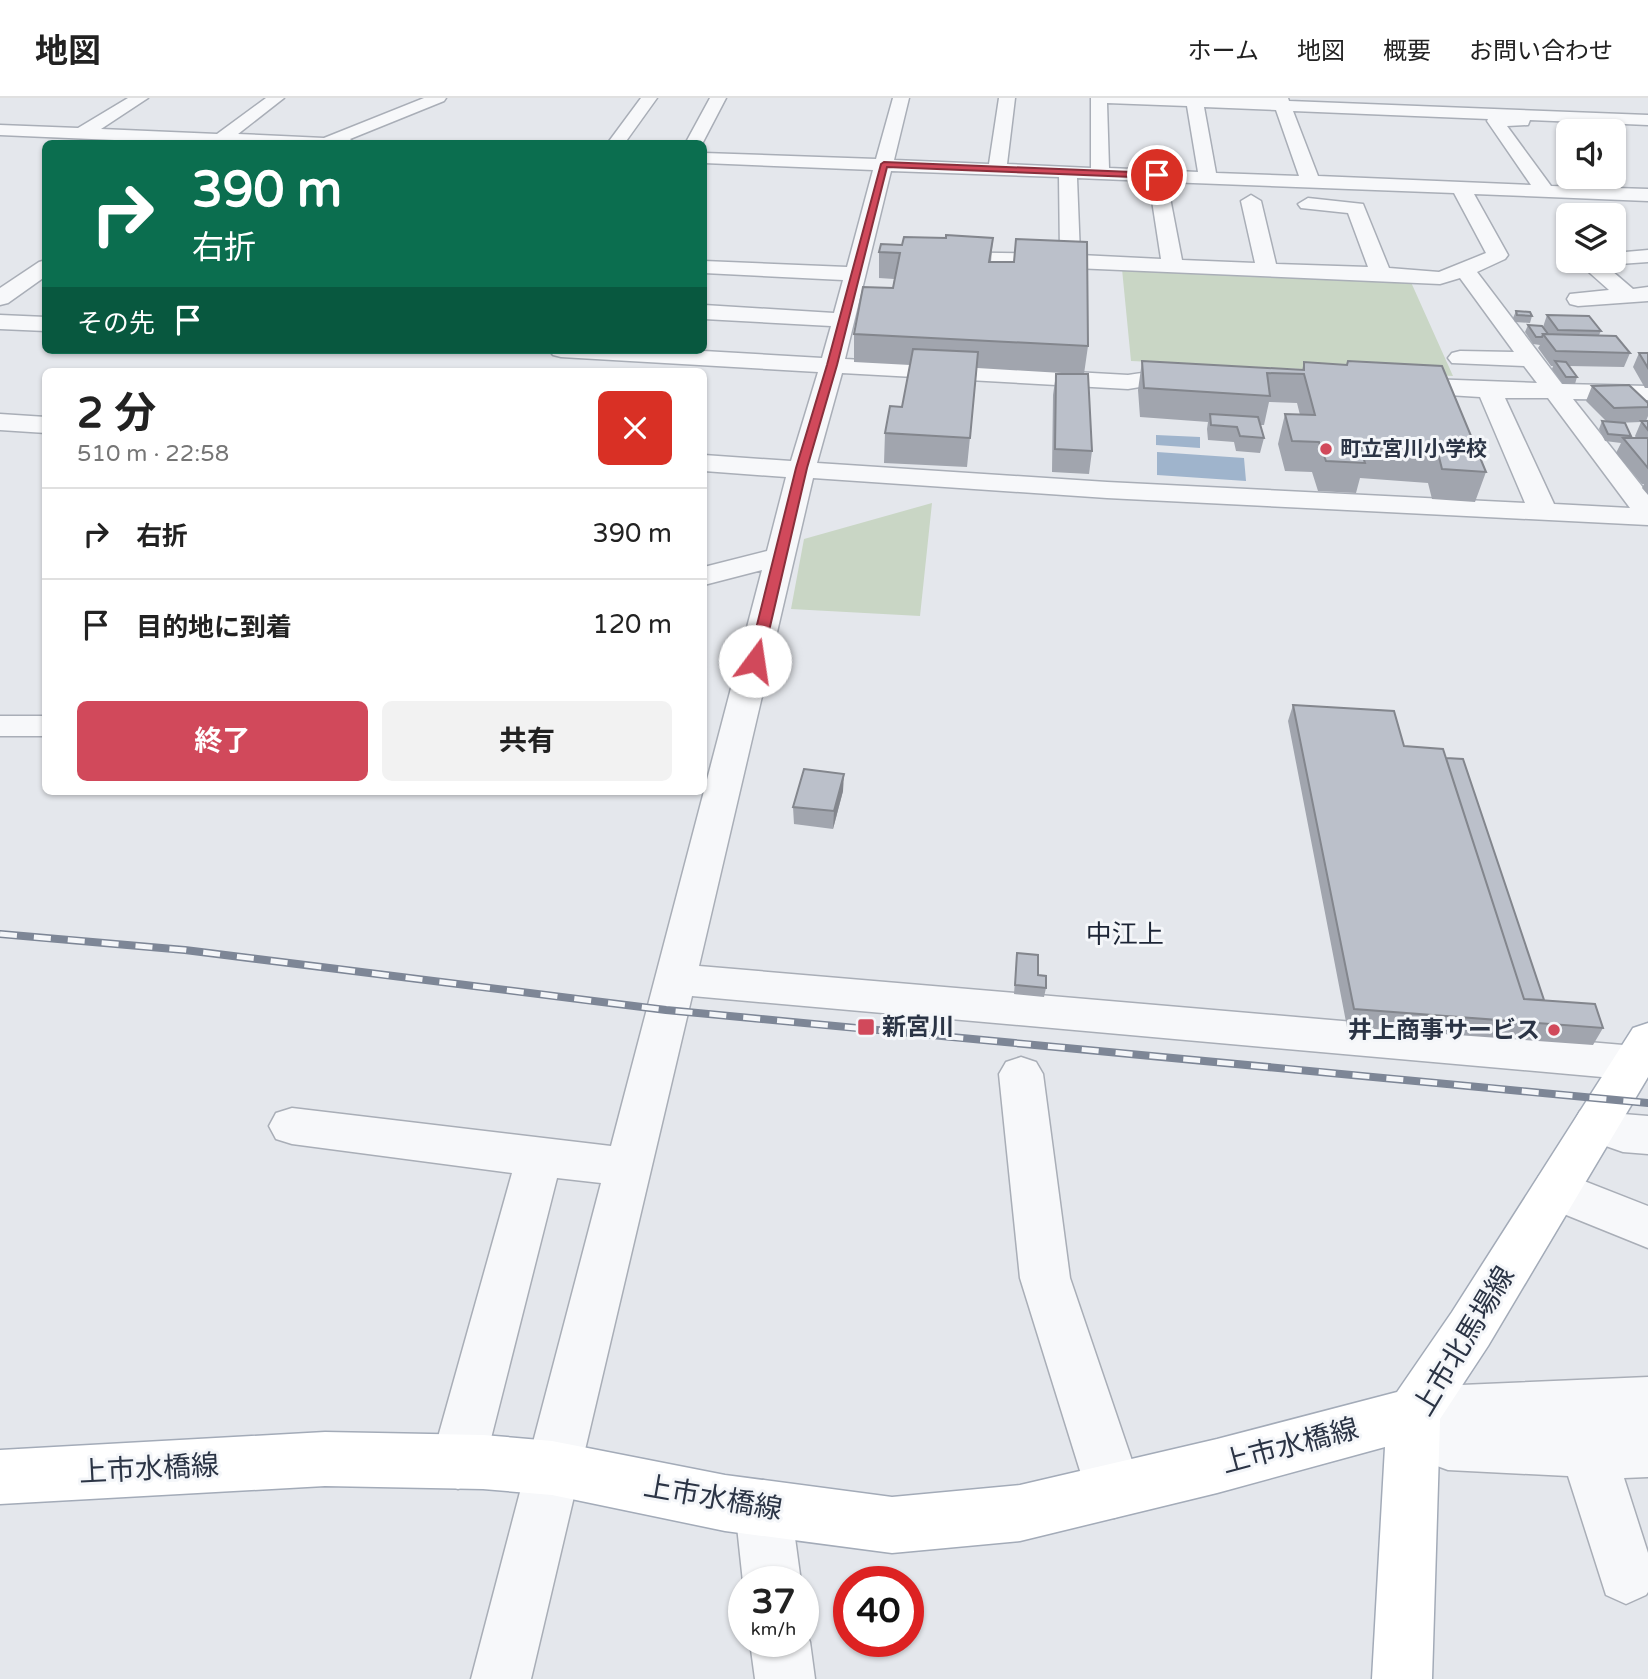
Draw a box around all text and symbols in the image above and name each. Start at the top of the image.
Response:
text: 地図 [35,32,101,71]
text: ホーム [1188,37,1259,66]
text: 地図 [1297,37,1345,66]
text: 概要 [1383,37,1431,66]
text: お問い合わせ [1469,37,1613,66]
map controls [1556,119,1626,273]
button: sound [1556,119,1626,189]
pin [1127,145,1187,205]
icon: arrive [1138,156,1176,194]
text: 390 m [192,161,342,220]
icon: right [77,168,168,259]
button: layers [1556,203,1626,273]
text: 右折 [192,229,256,267]
icon: arrive [169,301,207,339]
text: その先 [77,308,155,339]
text: 2 分 [77,388,156,439]
button: close [598,391,672,465]
place label: 町立宮川小学校 [1340,437,1487,462]
text: 510 m · 22:58 [77,440,229,468]
marker: 町立宮川小学校 [1318,441,1334,457]
icon: right [77,515,115,553]
text: 390 m [592,518,672,549]
text: 右折 [136,521,188,552]
icon: arrive [77,606,115,644]
text: 120 m [592,609,672,640]
text: 目的地に到着 [136,612,292,643]
position arrow [718,624,792,698]
button: 終了 [77,701,368,781]
button: 共有 [382,701,672,781]
district label: 中江上 [1086,919,1164,950]
place label: 新宮川 [882,1013,954,1042]
place label: 井上商事サービス [1348,1016,1540,1045]
marker: 新宮川 [856,1017,876,1037]
marker: 井上商事サービス [1546,1022,1562,1038]
street label: 上市北馬場線 [1406,1260,1522,1422]
street label: 上市水橋線 [1218,1411,1362,1481]
street label: 上市水橋線 [78,1448,220,1490]
street label: 上市水橋線 [641,1469,785,1527]
speed limit sign: 40 [833,1566,924,1657]
text: 37 [752,1581,795,1623]
text: km/h [751,1618,796,1640]

